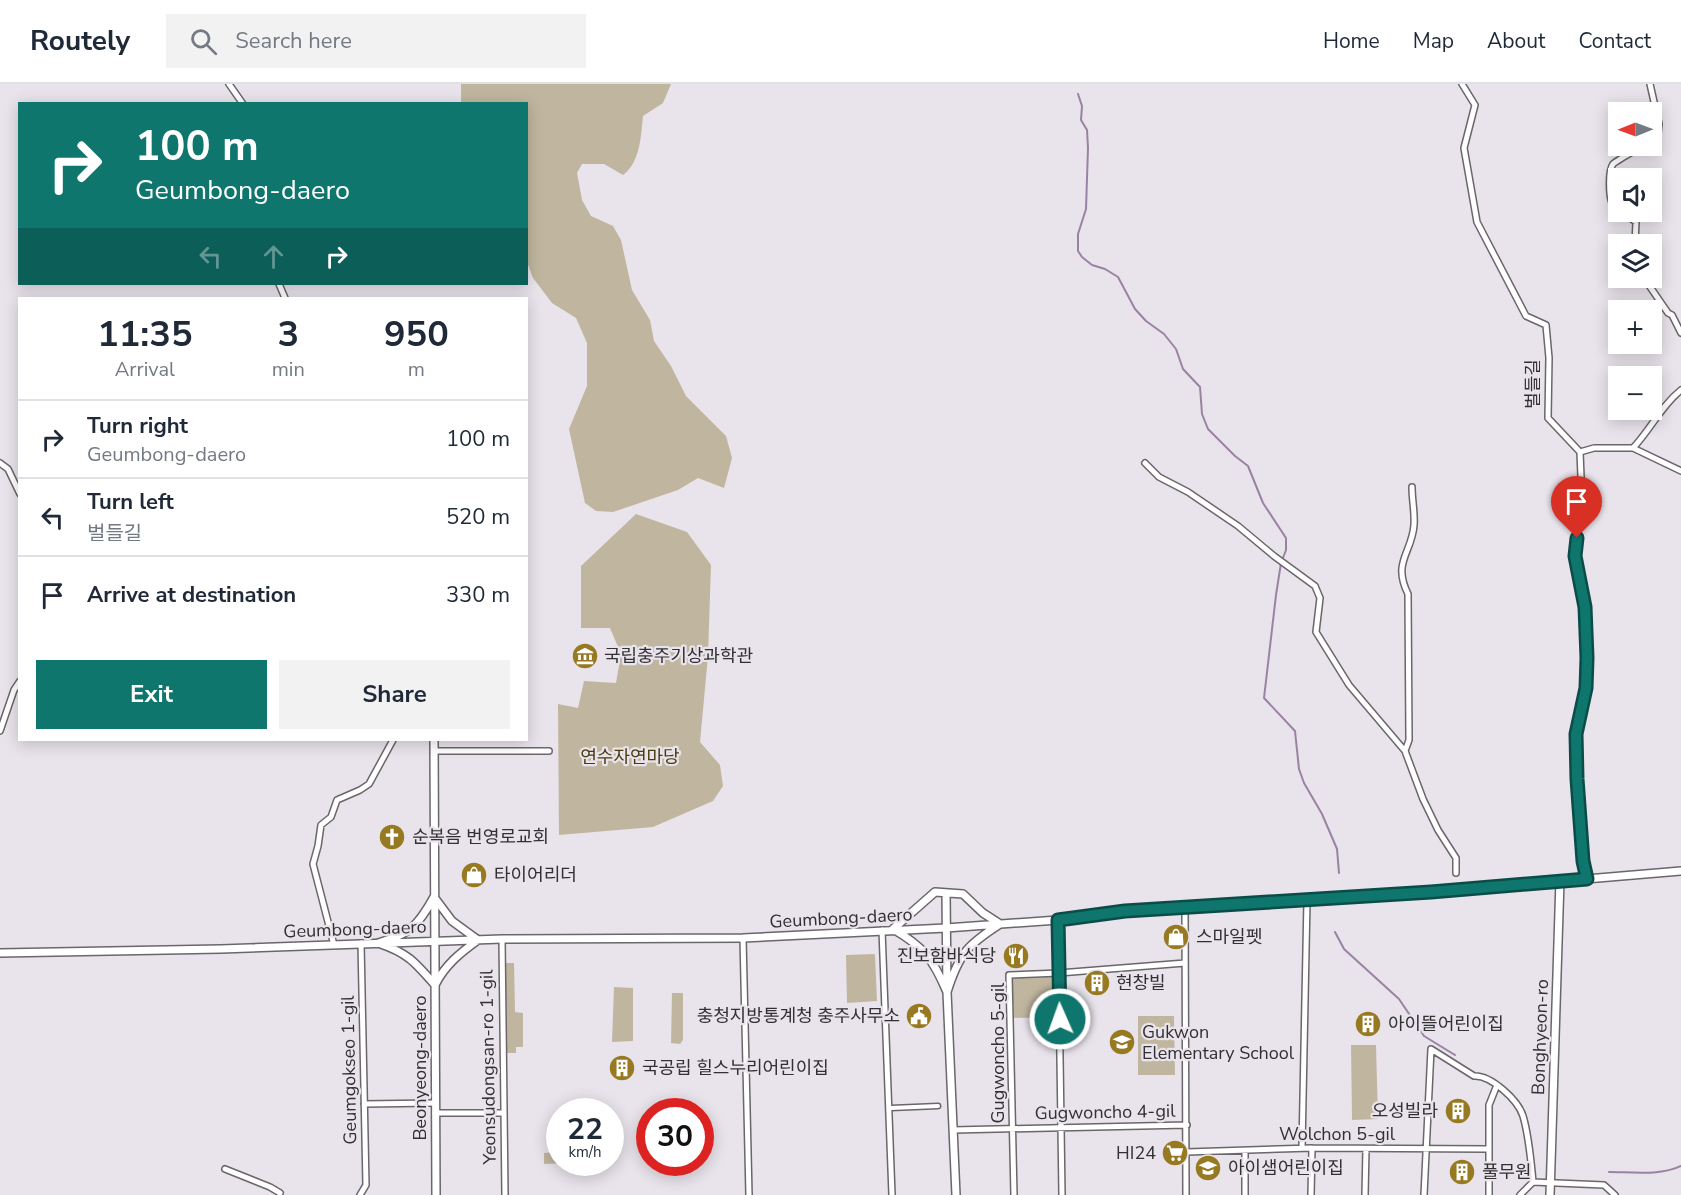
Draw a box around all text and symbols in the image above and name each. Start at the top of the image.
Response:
search box [166,14,586,68]
text: Routely [30,22,130,60]
icon: search [187,25,220,58]
text: Search here [235,26,352,56]
text: Home [1323,27,1380,55]
text: Map [1413,27,1454,55]
text: About [1487,27,1545,55]
text: Contact [1578,27,1651,55]
north arrow [1608,102,1662,156]
map controls [1608,102,1662,420]
text: 100 m [135,118,259,175]
icon: right [36,126,114,204]
button: sound [1608,168,1662,222]
text: Geumbong-daero [135,172,350,209]
button: layers [1608,234,1662,288]
icon: left [194,240,227,273]
icon: ahead [257,240,290,273]
icon: right [320,240,353,273]
button: + [1608,300,1662,354]
text: 11:35 [97,310,193,359]
text: 3 [277,310,299,359]
text: 950 [384,310,449,359]
text: Arrival [115,356,175,383]
text: min [272,356,305,383]
text: m [408,356,425,383]
street label: 벌들길 [1521,359,1545,409]
button: − [1608,366,1662,420]
text: Turn right [87,411,188,441]
icon: right [36,423,69,456]
text: 100 m [446,424,510,454]
text: Geumbong-daero [87,441,246,468]
pin [1551,476,1602,538]
icon: arrive [1560,485,1593,518]
text: Turn left [87,487,174,517]
icon: left [36,501,69,534]
text: 520 m [446,502,510,532]
text: 벌들길 [87,520,142,547]
icon: arrive [36,579,69,612]
text: Arrive at destination [87,580,296,610]
text: 330 m [446,580,510,610]
museum icon: 국립충주기상과학관 [570,641,600,671]
place label: 국립충주기상과학관 [604,644,753,668]
button: Exit [36,660,267,729]
button: Share [279,660,510,729]
park label: 연수자연마당 [580,745,680,769]
church icon: 순복음 번영로교회 [377,822,407,852]
place label: 순복음 번영로교회 [412,825,549,849]
shop icon: 타이어리더 [459,860,489,890]
place label: 타이어리더 [494,863,577,887]
street label: Geumbong-daero [769,902,913,934]
street label: Geumbong-daero [283,915,427,943]
shop icon: 스마일펫 [1161,922,1191,952]
place label: 스마일펫 [1196,925,1262,949]
restaurant icon: 진보함바식당 [1001,941,1031,971]
place label: 진보함바식당 [897,944,996,968]
building icon: 현창빌 [1082,968,1112,998]
street label: Yeonsudongsan-ro 1-gil [474,969,502,1166]
place label: 현창빌 [1116,971,1166,995]
street label: Bonghyeon-ro [1526,979,1554,1095]
street label: Gugwoncho 5-gil [986,982,1010,1123]
position arrow [1028,987,1092,1051]
street label: Geumgokseo 1-gil [336,995,362,1145]
street label: Beonyeong-daero [408,995,432,1141]
public building icon: 충청지방통계청 충주사무소 [904,1001,934,1031]
place label: 충청지방통계청 충주사무소 [697,1004,900,1028]
building icon: 아이뜰어린이집 [1353,1009,1383,1039]
place label: 아이뜰어린이집 [1388,1012,1504,1036]
place label: Gukwon Elementary School [1142,1020,1295,1065]
school or university icon: Gukwon Elementary School [1107,1027,1137,1057]
building icon: 국공립 힐스누리어린이집 [607,1053,637,1083]
place label: 국공립 힐스누리어린이집 [642,1056,829,1080]
building icon: 오성빌라 [1443,1096,1473,1126]
speed limit sign: 30 [636,1098,714,1176]
street label: Gugwoncho 4-gil [1034,1099,1176,1125]
place label: 오성빌라 [1372,1099,1438,1123]
text: 22 [567,1109,603,1150]
street label: Wolchon 5-gil [1279,1122,1396,1146]
supermarket icon: HI24 [1160,1138,1190,1168]
place label: HI24 [1116,1141,1156,1165]
text: km/h [568,1142,602,1162]
school or university icon: 아이샘어린이집 [1193,1153,1223,1183]
place label: 아이샘어린이집 [1228,1156,1344,1180]
building icon: 풀무원 [1447,1157,1477,1187]
place label: 풀무원 [1482,1160,1532,1184]

